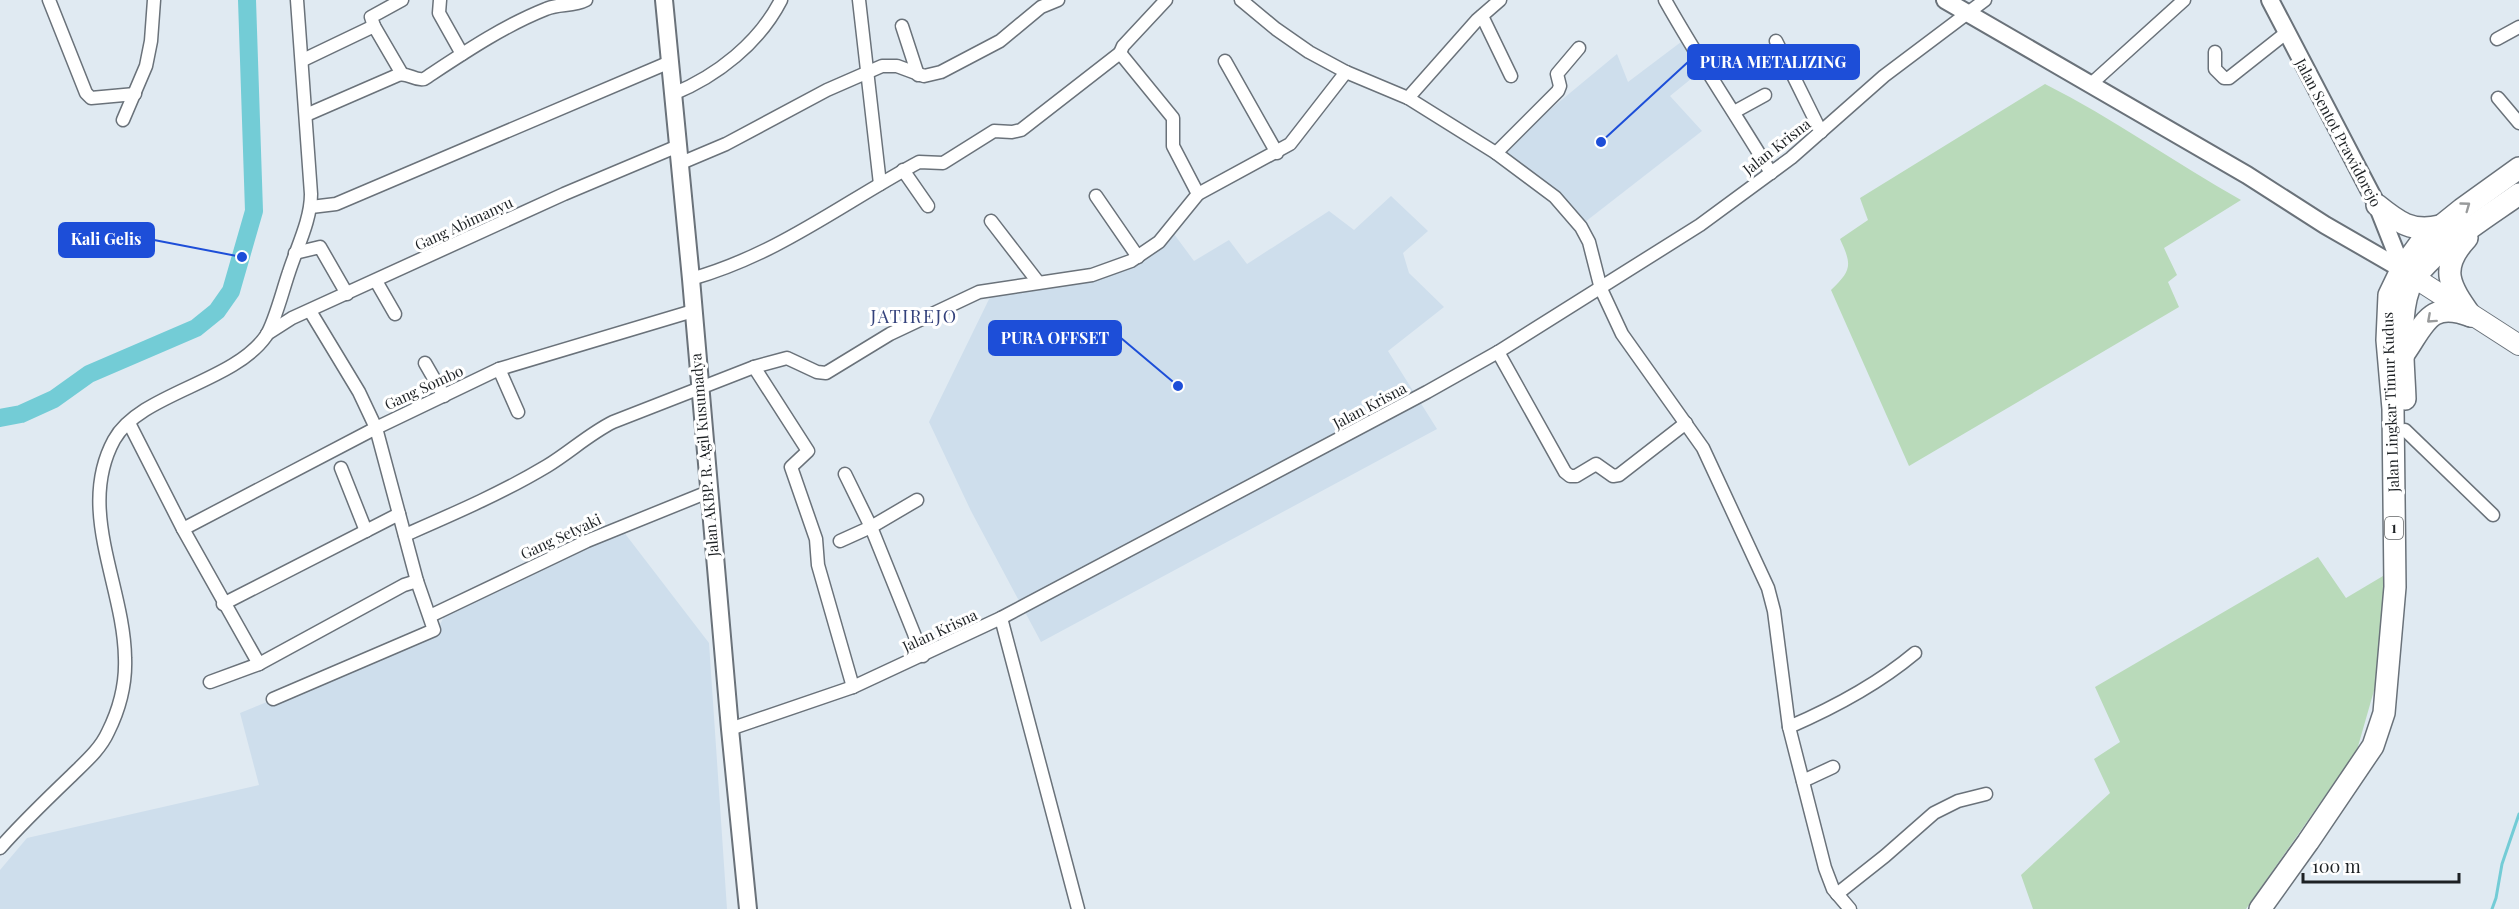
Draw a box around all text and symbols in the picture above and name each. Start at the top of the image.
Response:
callout: PURA METALIZING [1688,45,1859,79]
text: PURA METALIZING [1700,51,1846,72]
street label: Jalan Sentot Prawidorejo [2291,54,2387,210]
street label: Jalan Krisna [1738,113,1815,179]
street label: Gang Abimanyu [411,192,516,255]
one-way arrow [2460,202,2471,213]
callout: Kali Gelis [59,223,154,257]
text: Kali Gelis [71,228,141,249]
district label: JATIREJO [869,304,958,328]
street label: Jalan Lingkar Timur Kudus [2377,312,2403,493]
one-way arrow [2427,312,2438,323]
callout: PURA OFFSET [989,321,1121,355]
text: PURA OFFSET [1001,327,1110,348]
street label: Jalan AKBP. R. Agil Kusumadya [685,352,723,559]
street label: Gang Sombo [381,360,466,414]
street label: Jalan Krisna [1328,377,1410,433]
street label: Gang Setyaki [517,508,605,564]
road number: 1 [2385,517,2403,539]
street label: Jalan Krisna [898,604,981,657]
scale bar [2303,846,2459,884]
text: 100 m [2312,854,2361,878]

